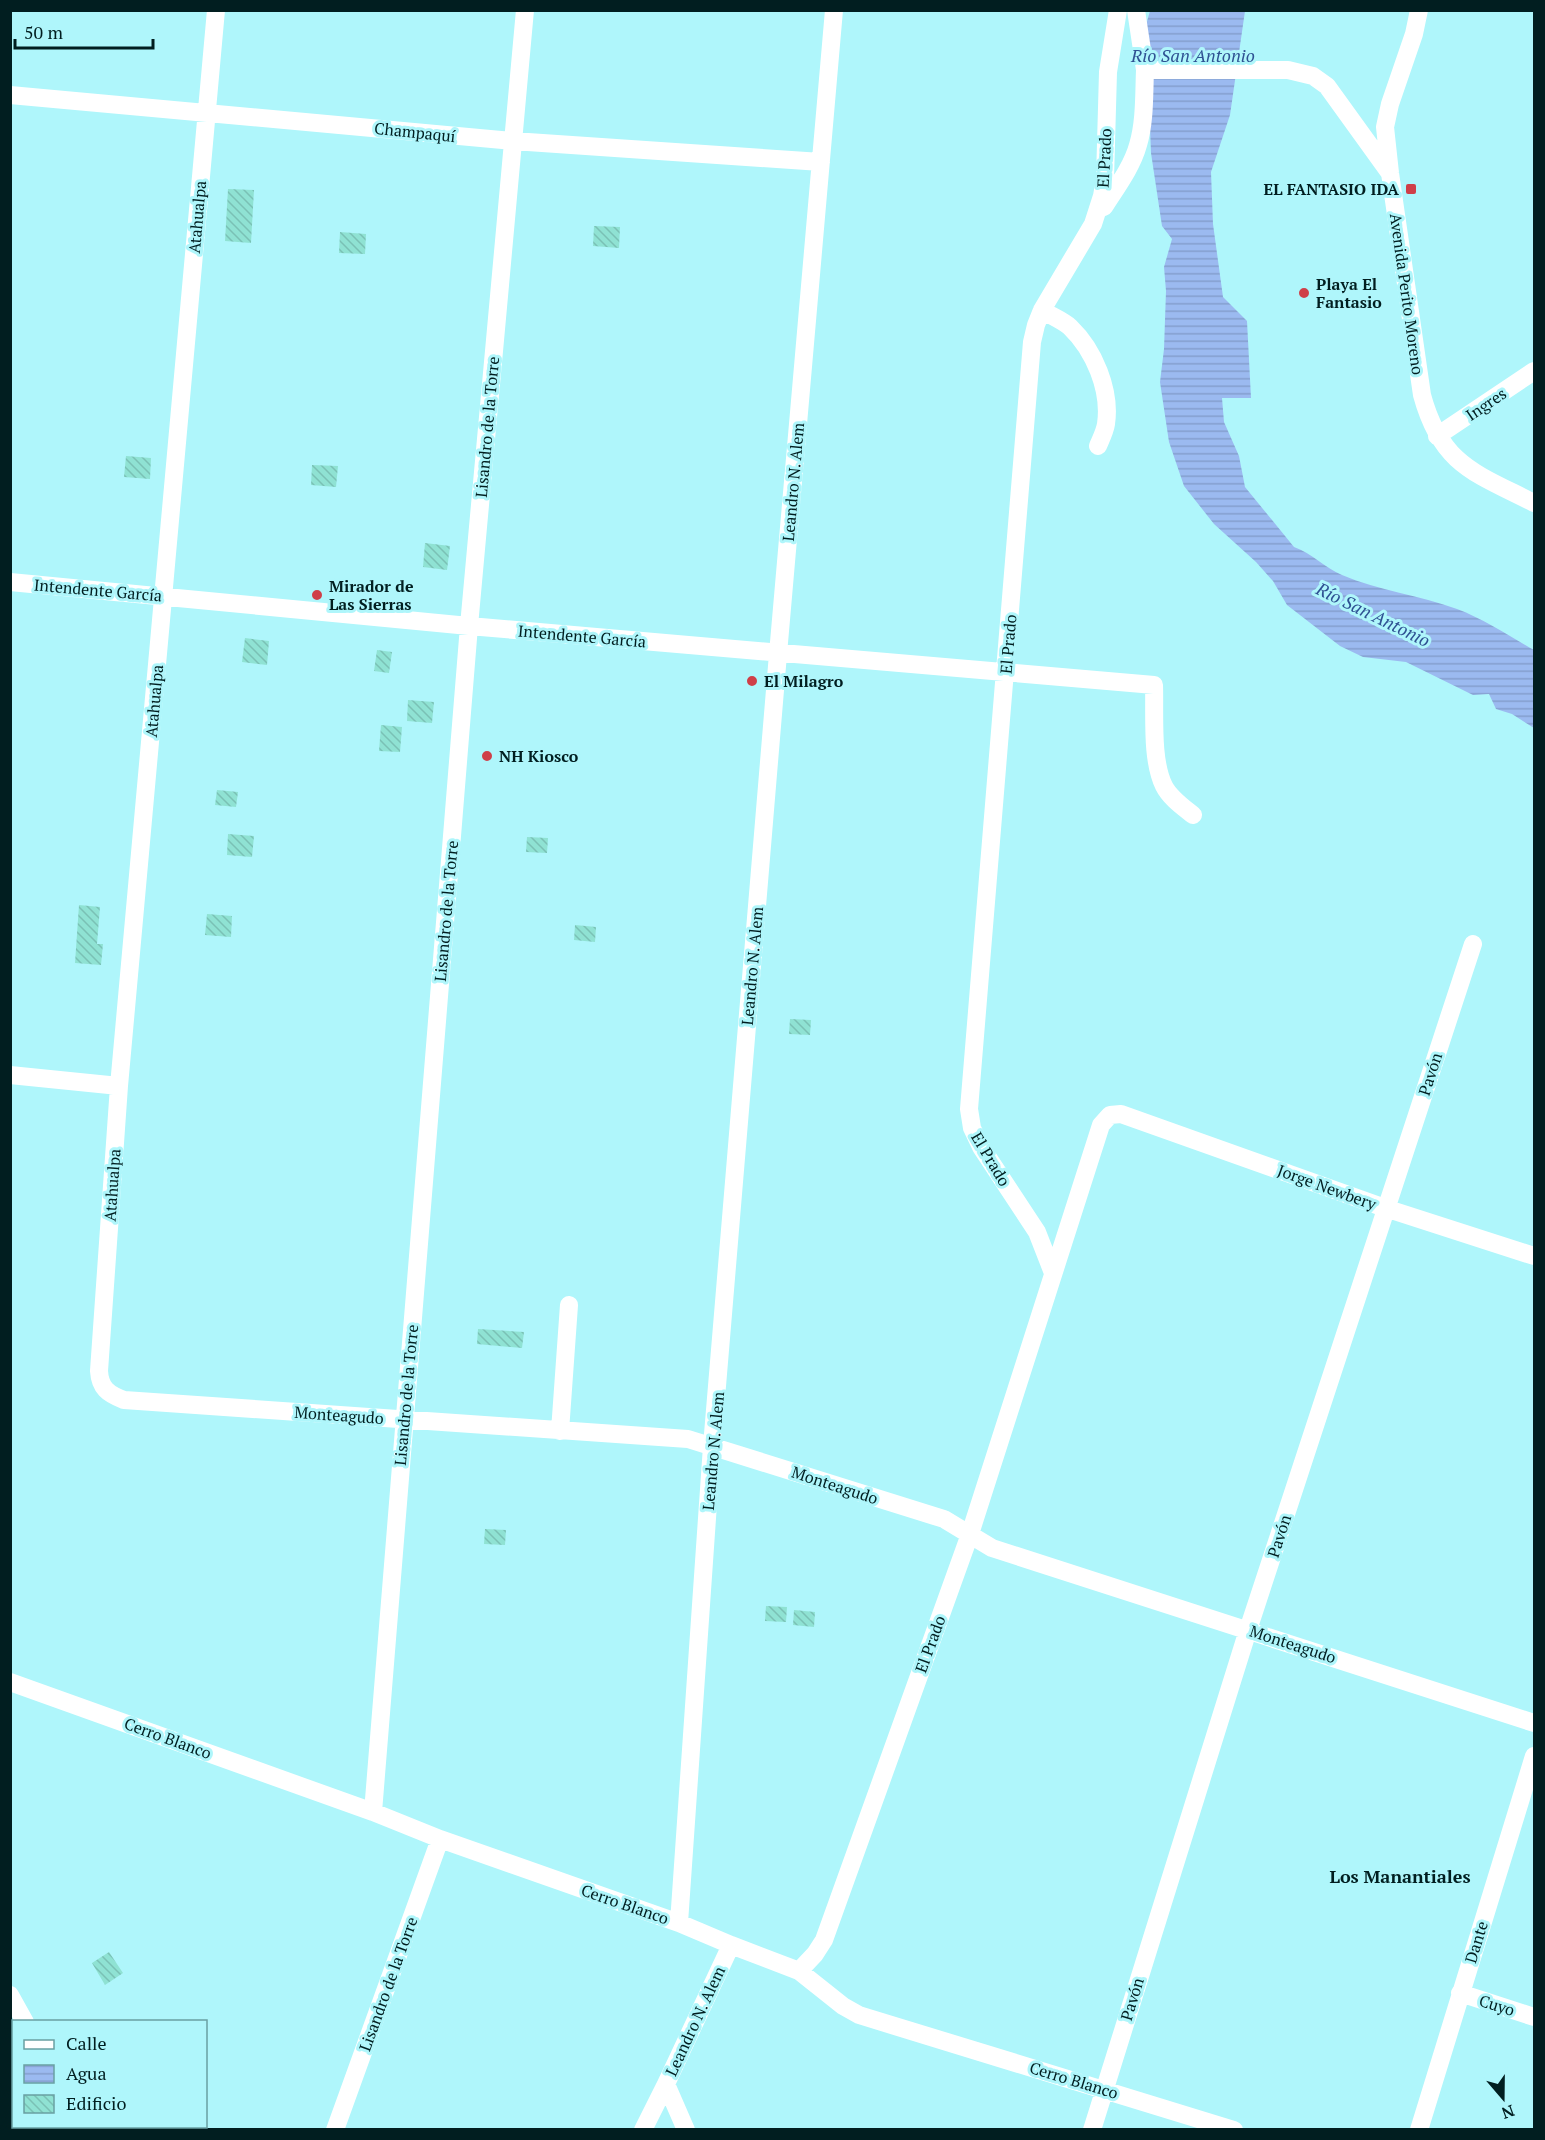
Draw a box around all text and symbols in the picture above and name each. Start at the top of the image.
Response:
scale bar [15,12,153,50]
text: 50 m [24,20,64,44]
water label: Río San Antonio [1130,43,1255,67]
street label: Champaquí [373,117,457,147]
street label: El Prado [1091,128,1117,188]
place label: EL FANTASIO IDA [1264,178,1399,200]
street label: Atahualpa [183,180,211,254]
marker: EL FANTASIO IDA [1404,182,1418,196]
street label: Avenida Perito Moreno [1385,212,1429,376]
place label: Playa El Fantasio [1316,273,1382,313]
marker: Playa El Fantasio [1297,286,1311,300]
street label: Lisandro de la Torre [470,356,504,498]
street label: Ingres [1461,382,1511,426]
street label: Leandro N. Alem [777,422,809,542]
street label: Intendente García [33,573,163,607]
place label: Mirador de Las Sierras [329,575,414,615]
water label: Río San Antonio [1312,576,1434,652]
marker: Mirador de Las Sierras [310,588,324,602]
street label: El Prado [994,613,1022,675]
street label: Intendente García [517,619,647,653]
street label: Atahualpa [140,664,168,738]
place label: El Milagro [764,670,844,692]
marker: El Milagro [745,674,759,688]
place label: NH Kiosco [499,745,579,767]
marker: NH Kiosco [480,749,494,763]
street label: Lisandro de la Torre [429,840,463,982]
street label: Leandro N. Alem [736,906,768,1026]
street label: Pavón [1413,1049,1447,1098]
street label: El Prado [966,1128,1016,1190]
street label: Atahualpa [98,1148,126,1222]
street label: Jorge Newbery [1275,1159,1380,1215]
street label: Lisandro de la Torre [389,1324,423,1466]
street label: Leandro N. Alem [697,1391,729,1511]
street label: Monteagudo [294,1401,385,1429]
street label: Monteagudo [789,1461,881,1509]
street label: Pavón [1262,1511,1296,1560]
street label: El Prado [909,1612,951,1676]
street label: Monteagudo [1247,1620,1339,1668]
street label: Cerro Blanco [121,1712,215,1764]
district label: Los Manantiales [1329,1864,1471,1888]
street label: Cerro Blanco [578,1879,672,1929]
street label: Lisandro de la Torre [353,1914,423,2054]
street label: Dante [1459,1918,1493,1966]
street label: Leandro N. Alem [660,1962,730,2080]
street label: Pavón [1115,1974,1149,2023]
street label: Cuyo [1477,1989,1518,2021]
legend [12,2020,207,2128]
text: Calle [66,2031,107,2055]
street label: Cerro Blanco [1027,2056,1121,2104]
text: Agua [66,2061,107,2085]
north arrow [1473,2068,1533,2128]
text: Edificio [66,2091,126,2115]
text: N [1499,2100,1518,2125]

